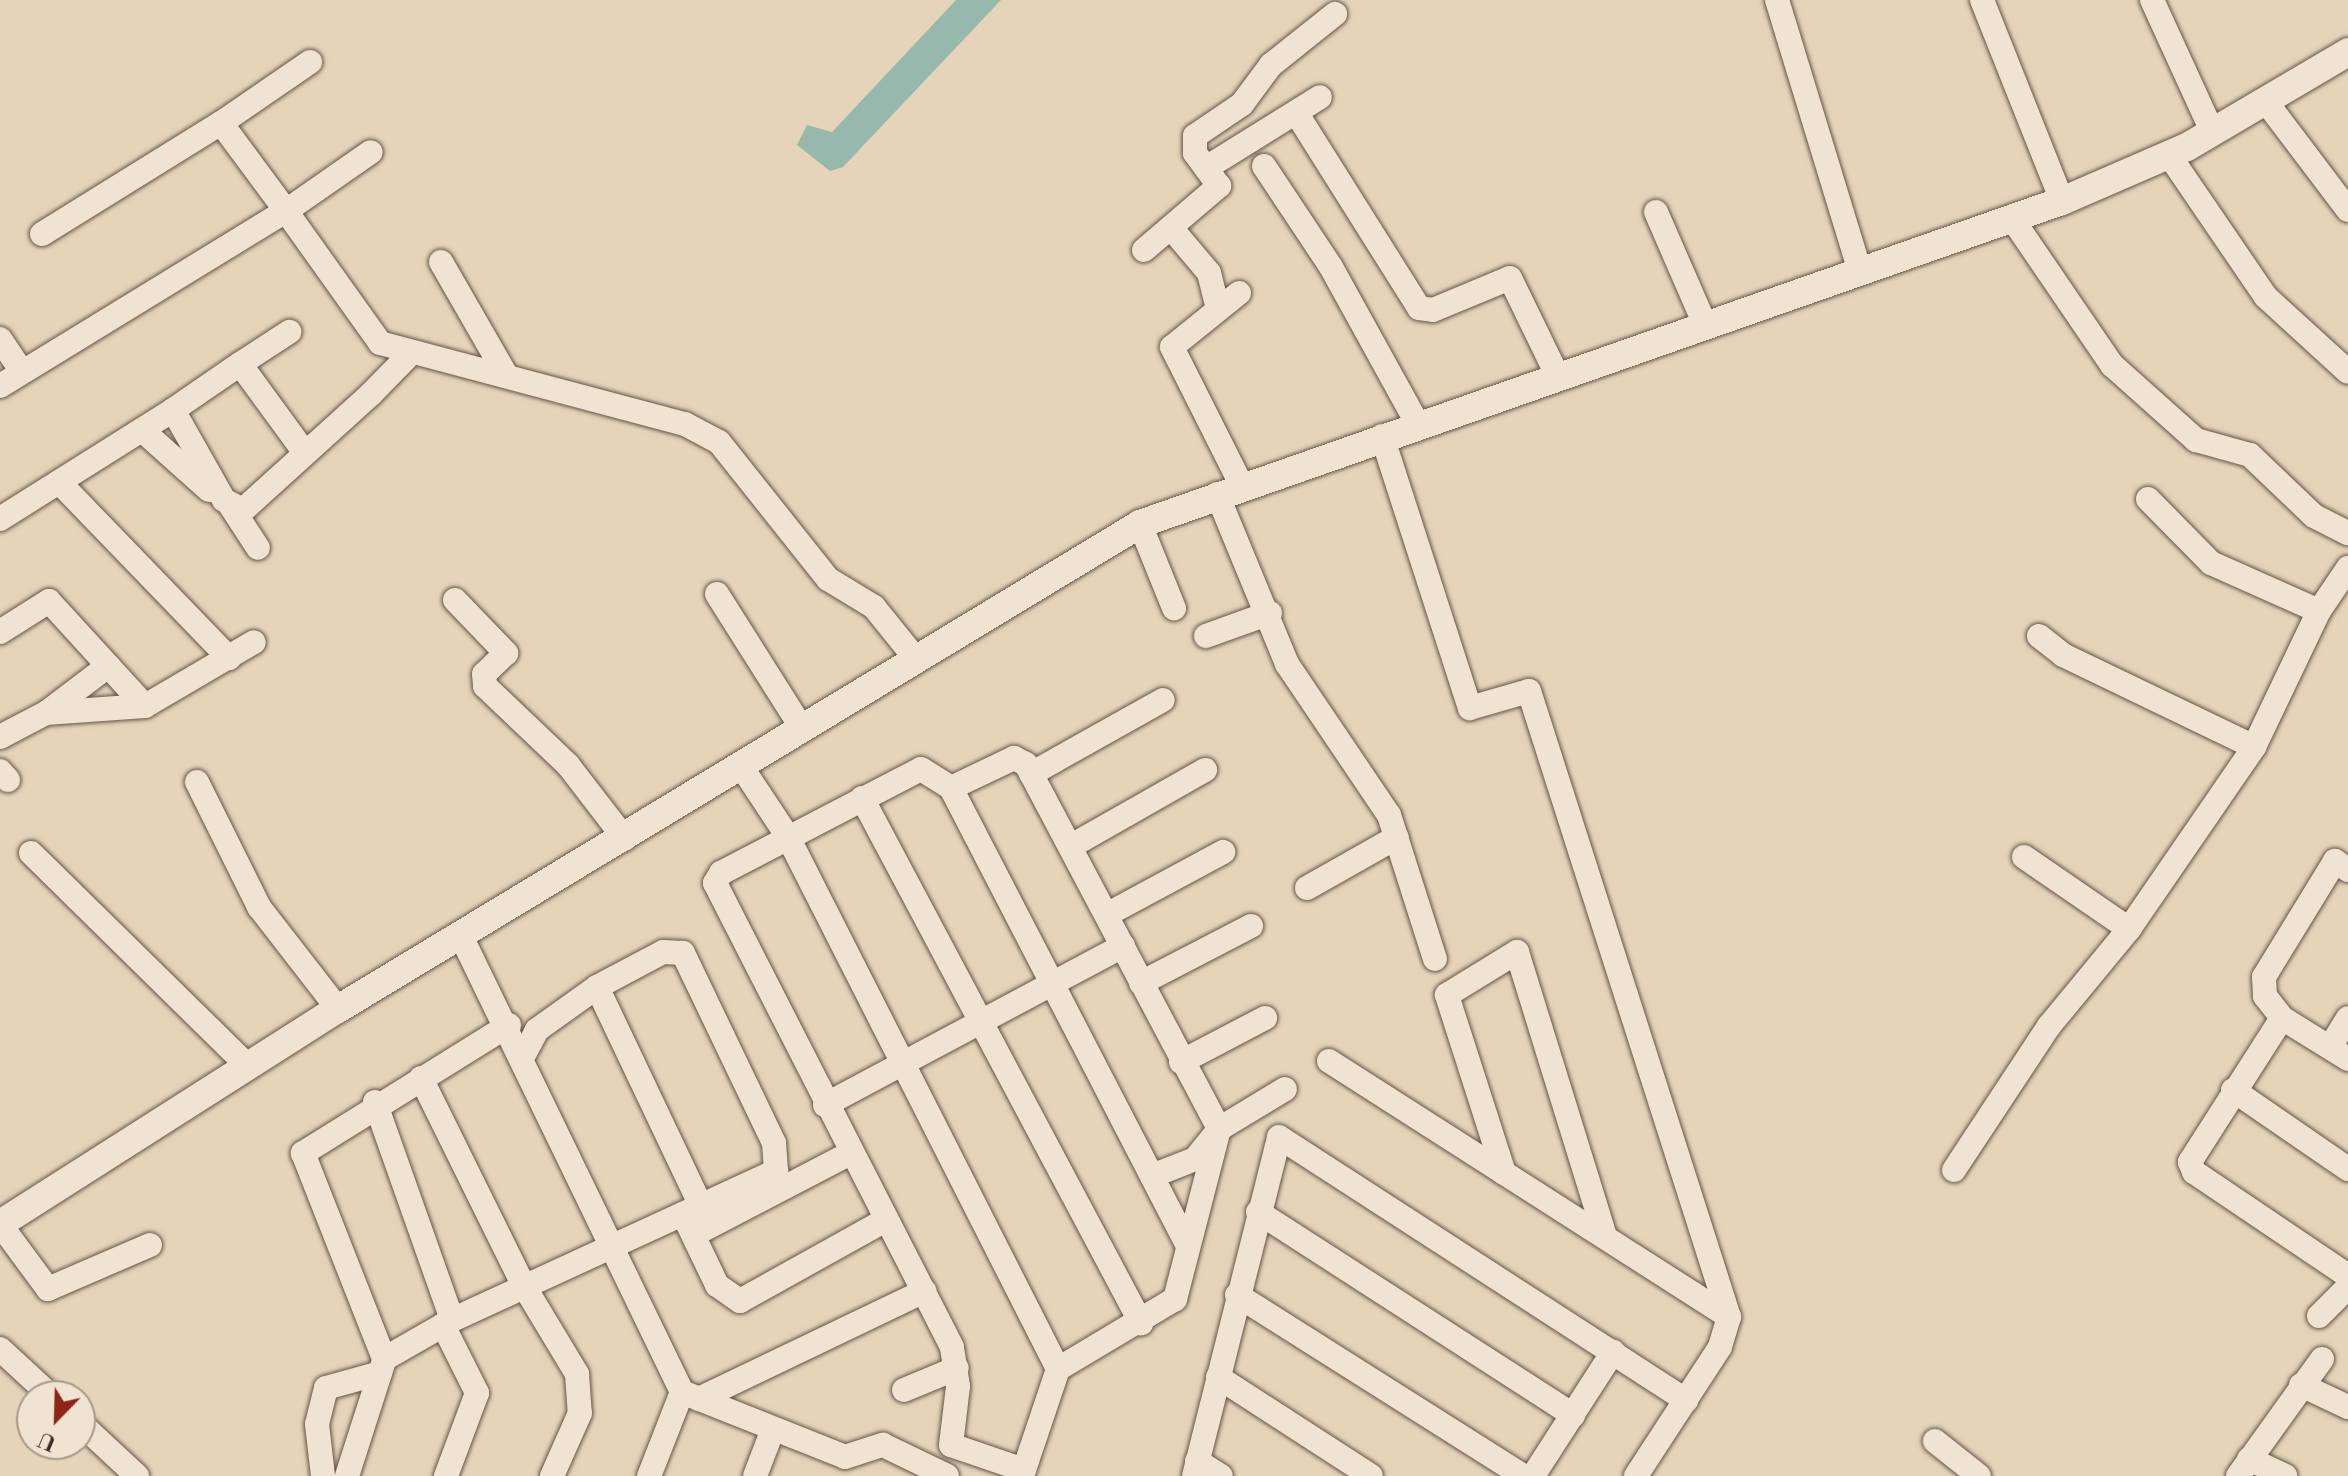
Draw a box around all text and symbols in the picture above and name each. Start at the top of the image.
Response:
north arrow [16,1380,96,1460]
text: U [34,1425,60,1456]

